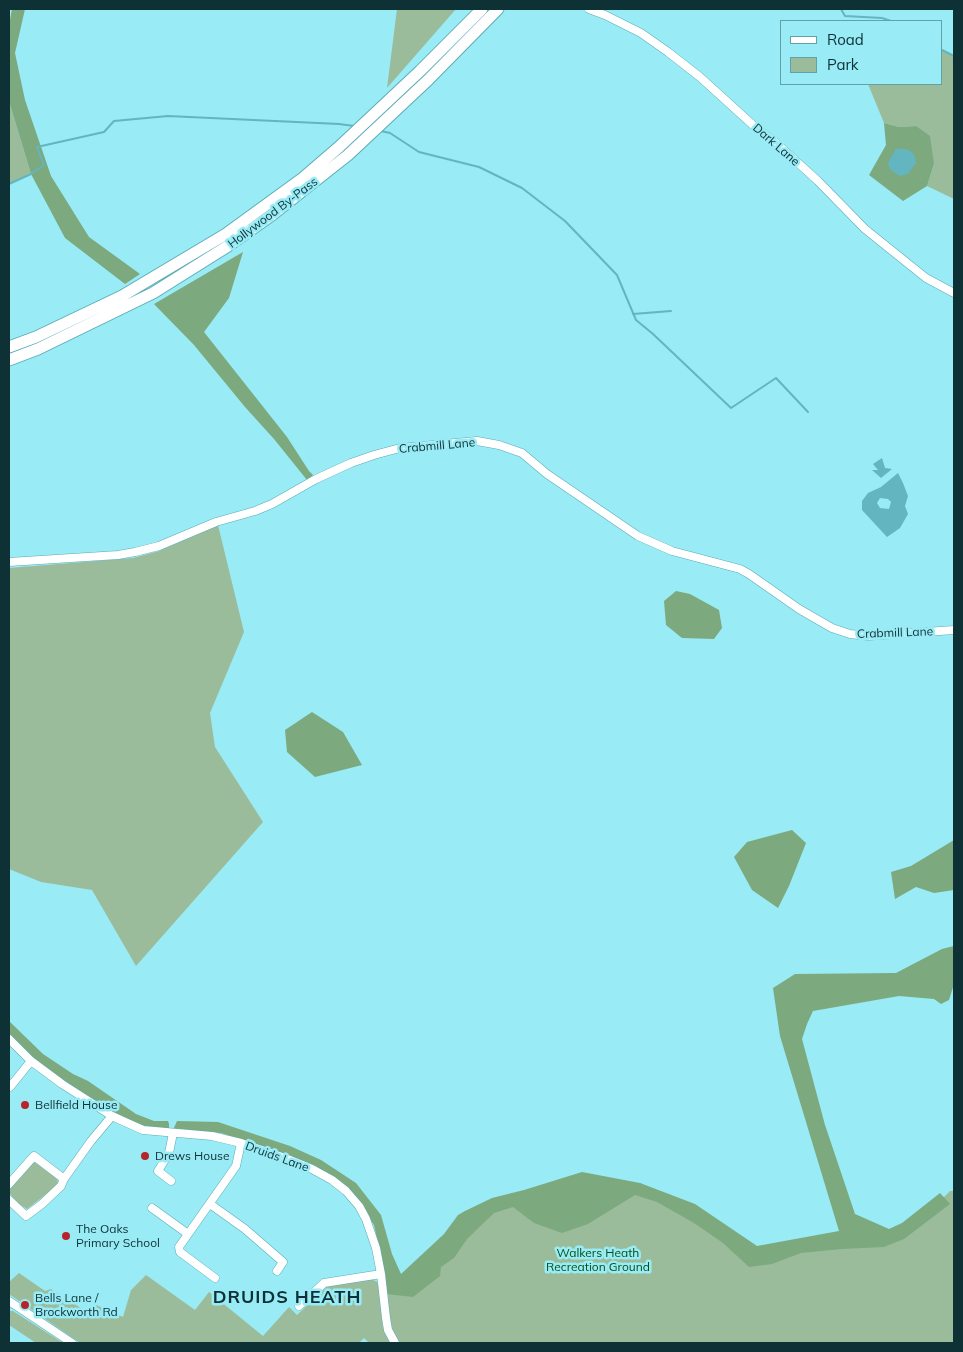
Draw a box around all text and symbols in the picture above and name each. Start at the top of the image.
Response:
legend [780,20,943,85]
text: Road [827,30,864,49]
text: Park [827,55,859,74]
street label: Dark Lane [750,121,802,169]
street label: Hollywood By-Pass [225,175,321,251]
street label: Crabmill Lane [398,435,476,457]
street label: Crabmill Lane [857,624,933,642]
place label: Bellfield House [35,1098,117,1112]
marker: Bellfield House [19,1099,31,1111]
street label: Druids Lane [243,1139,311,1175]
place label: Drews House [155,1149,230,1163]
marker: Drews House [139,1150,151,1162]
place label: The Oaks Primary School [76,1222,160,1250]
marker: The Oaks Primary School [60,1230,72,1242]
park label: Walkers Heath Recreation Ground [546,1246,650,1274]
district label: DRUIDS HEATH [211,1287,363,1309]
place label: Bells Lane / Brockworth Rd [35,1291,118,1319]
marker: Bells Lane / Brockworth Rd [19,1299,31,1311]

